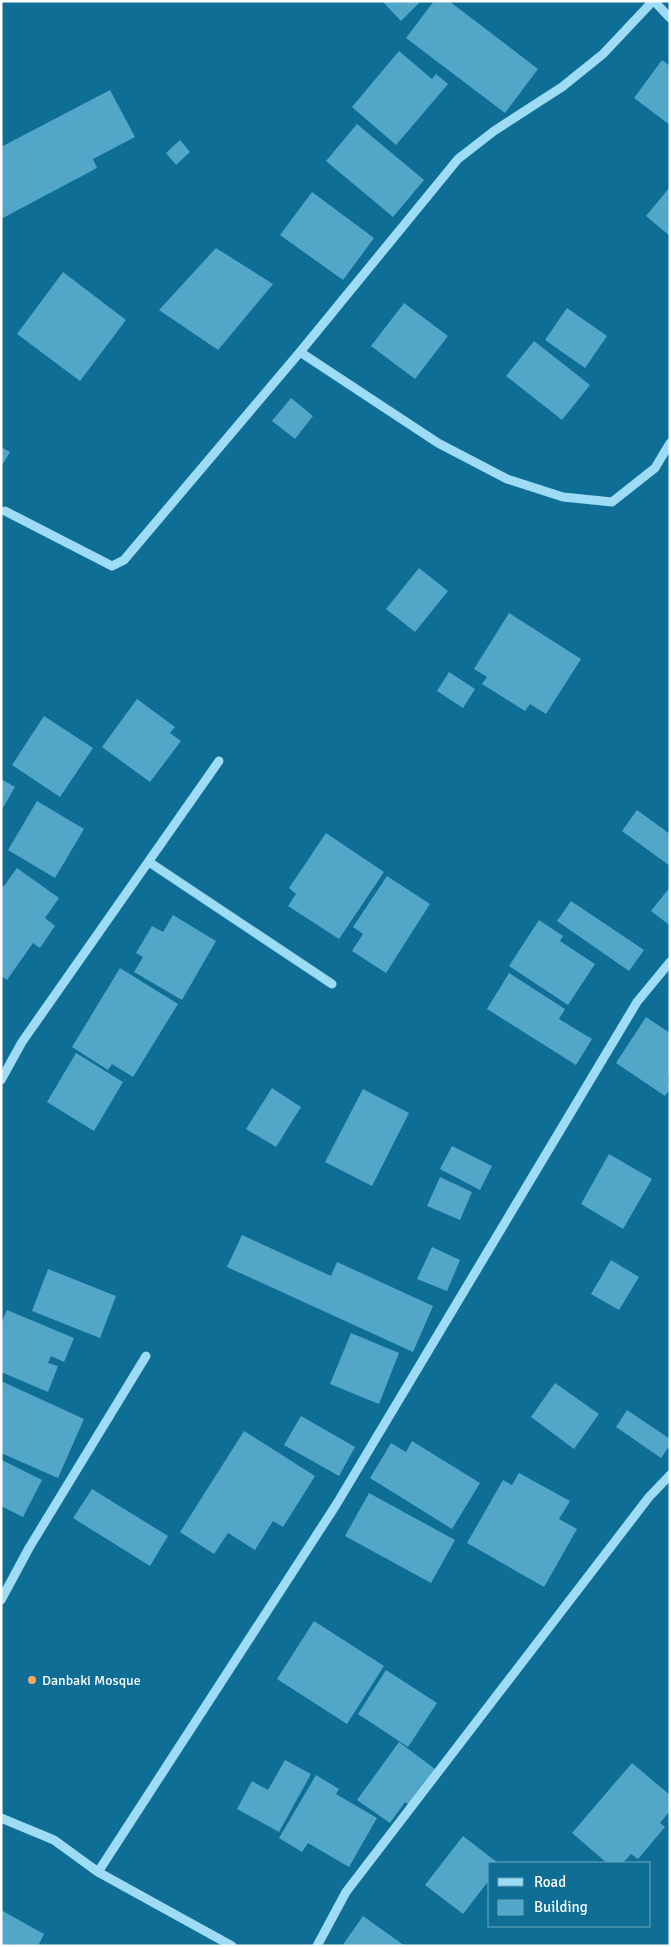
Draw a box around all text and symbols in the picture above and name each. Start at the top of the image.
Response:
place label: Danbaki Mosque [42,1672,141,1689]
marker: Danbaki Mosque [26,1674,38,1686]
legend [488,1862,651,1927]
text: Road [534,1873,566,1891]
text: Building [534,1898,588,1916]

